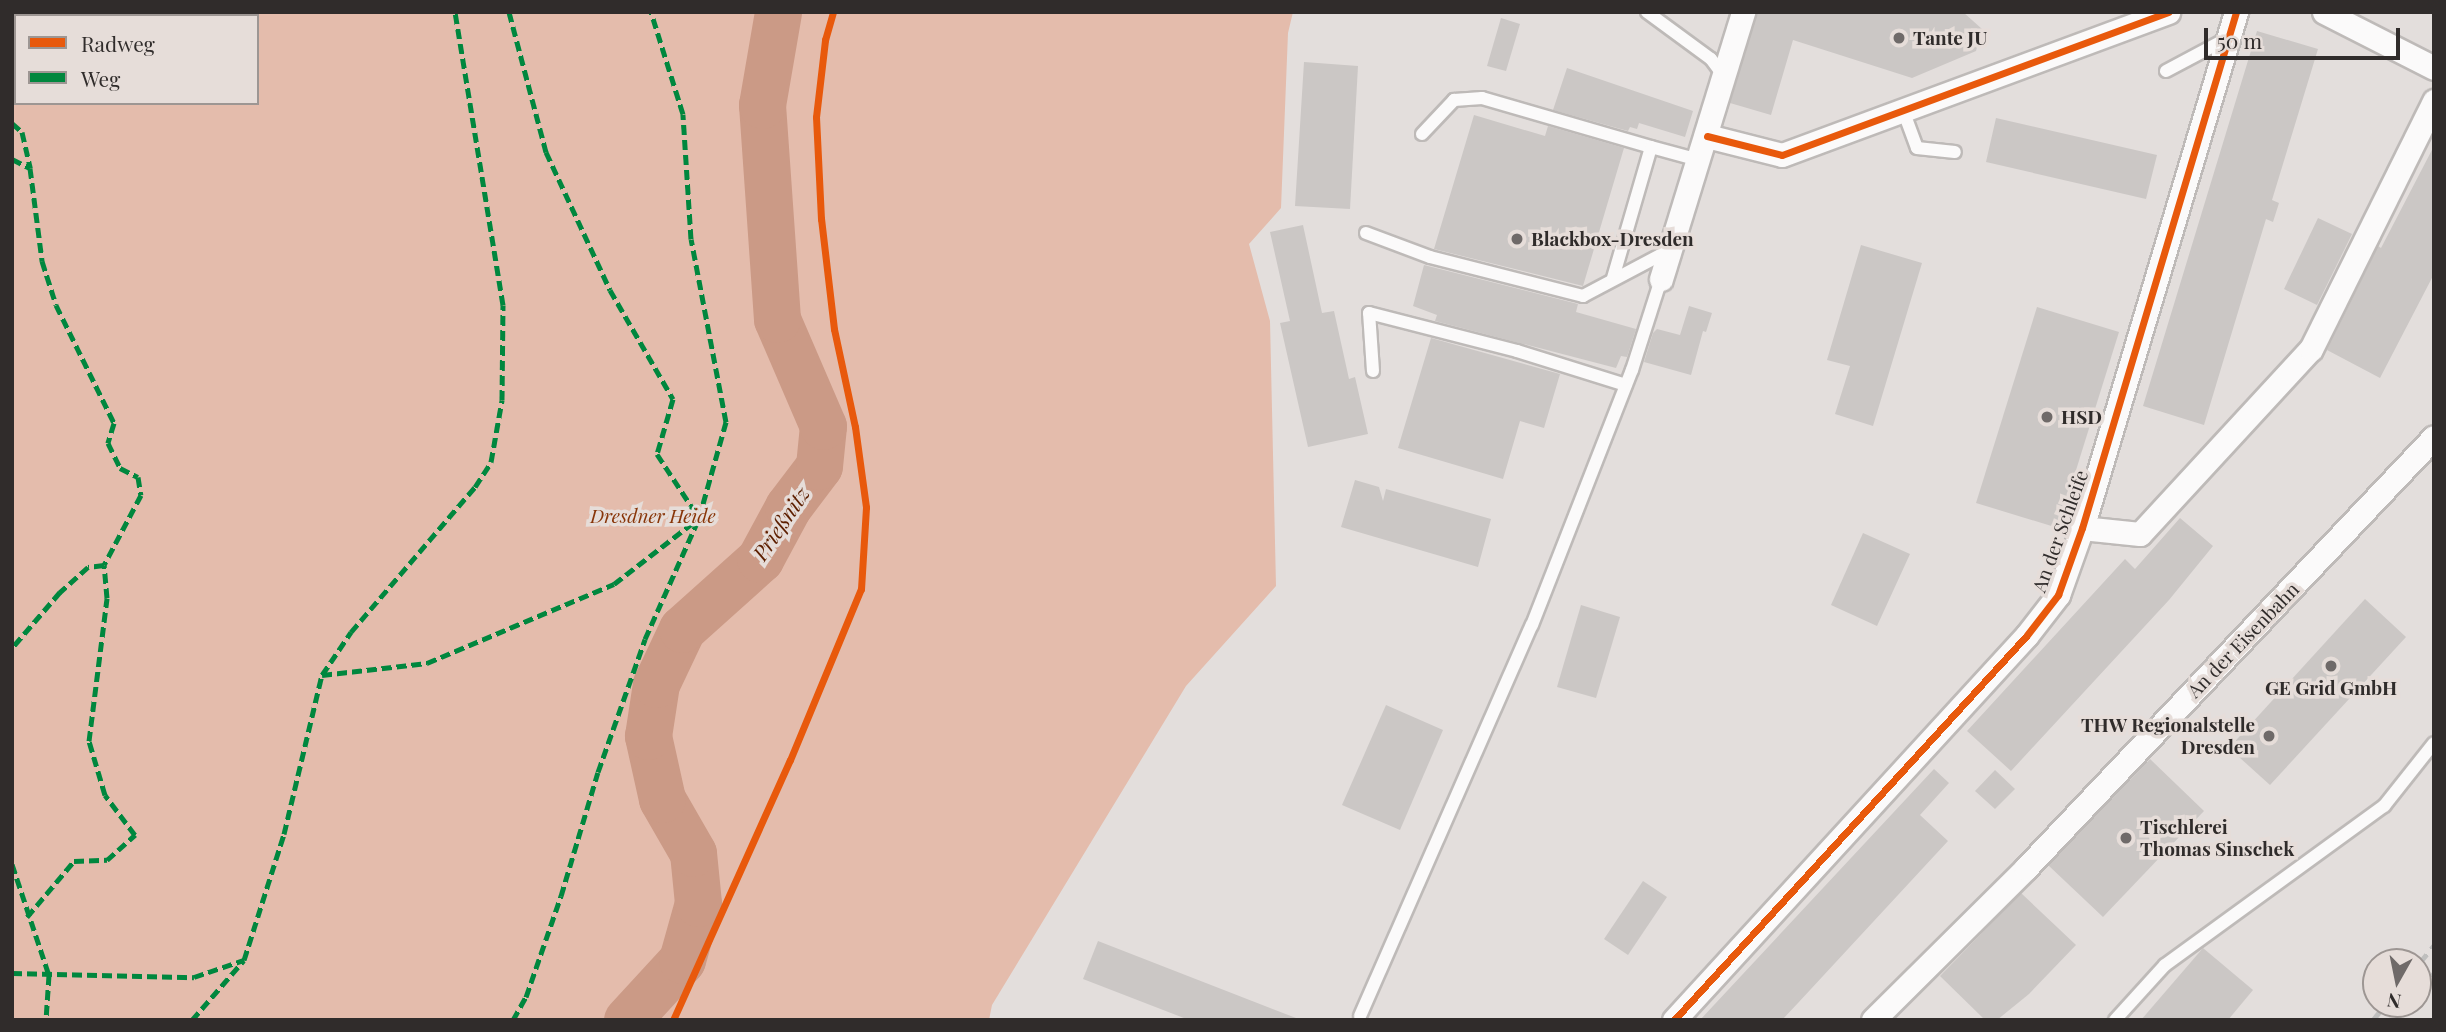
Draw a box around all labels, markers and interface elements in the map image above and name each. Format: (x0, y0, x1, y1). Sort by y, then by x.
legend (14, 14, 259, 105)
scale bar (2208, 14, 2404, 58)
text: 50 m (2217, 26, 2262, 54)
place label: Tante JU (1913, 27, 1987, 49)
text: Radweg (81, 29, 155, 57)
marker: Tante JU (1891, 30, 1907, 46)
text: Weg (81, 64, 120, 92)
place label: Blackbox-Dresden (1531, 228, 1694, 250)
marker: Blackbox-Dresden (1509, 231, 1525, 247)
place label: HSD (2061, 406, 2102, 428)
marker: HSD (2039, 409, 2055, 425)
street label: An der Schleife (2027, 467, 2093, 595)
water label: Prießnitz (746, 482, 814, 564)
park label: Dresdner Heide (590, 505, 716, 527)
street label: An der Eisenbahn (2182, 578, 2304, 702)
marker: GE Grid GmbH (2323, 658, 2339, 674)
place label: GE Grid GmbH (2265, 677, 2397, 699)
place label: THW Regionalstelle Dresden (2081, 714, 2255, 758)
marker: THW Regionalstelle Dresden (2261, 728, 2277, 744)
place label: Tischlerei Thomas Sinschek (2140, 816, 2294, 860)
marker: Tischlerei Thomas Sinschek (2118, 830, 2134, 846)
north arrow (2362, 948, 2432, 1018)
text: N (2385, 988, 2403, 1016)

